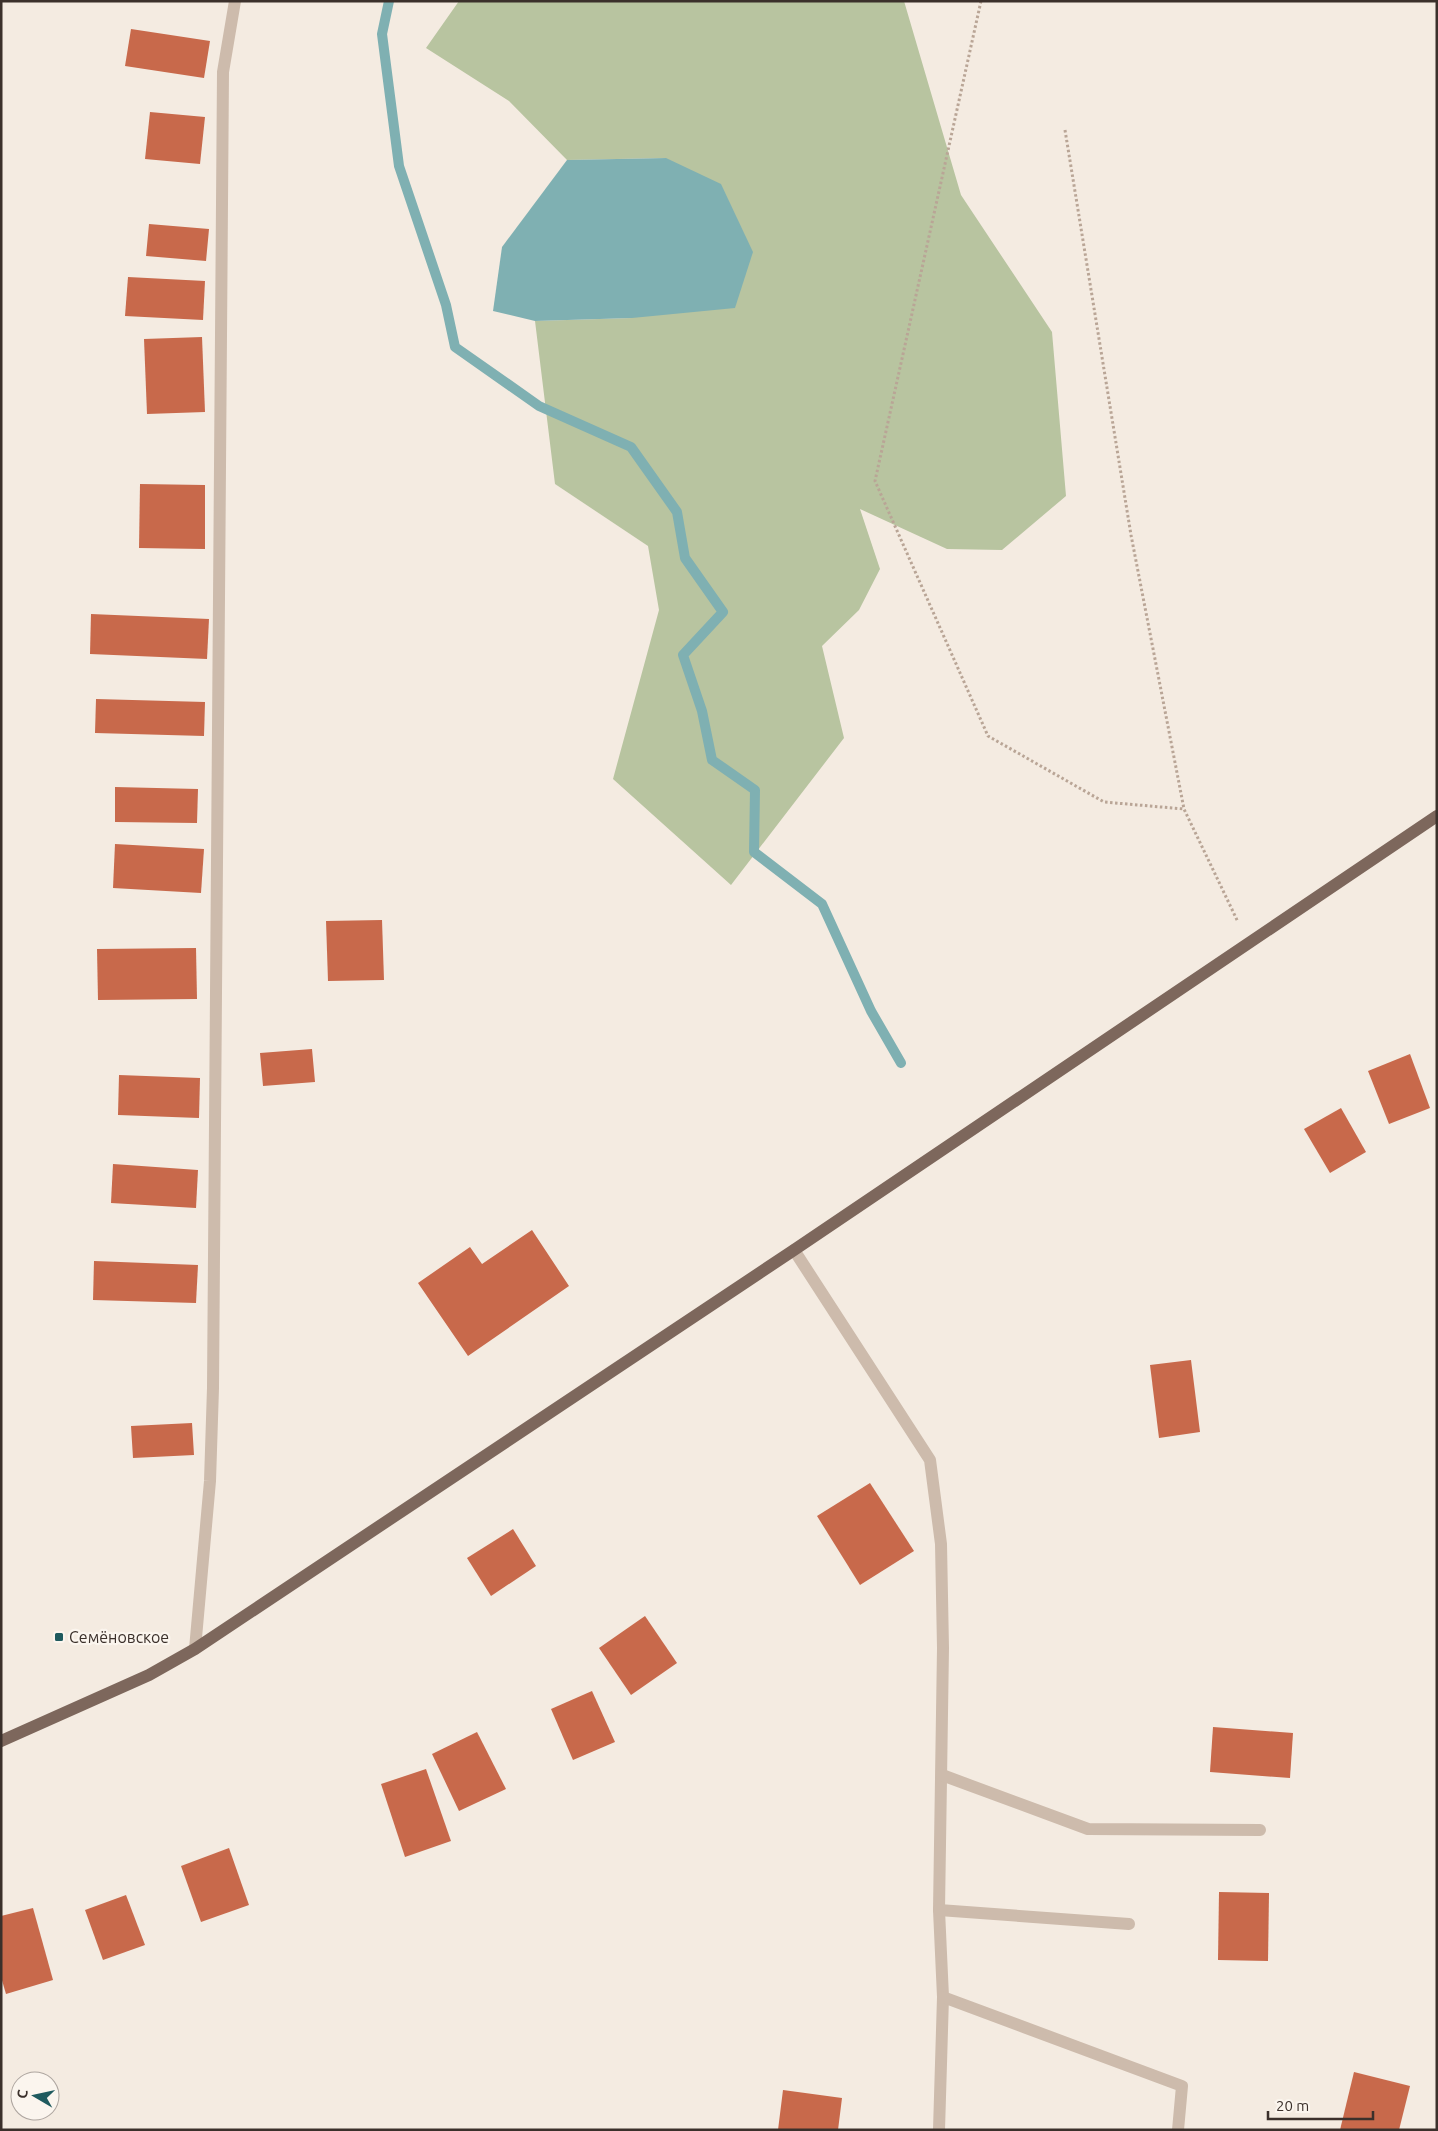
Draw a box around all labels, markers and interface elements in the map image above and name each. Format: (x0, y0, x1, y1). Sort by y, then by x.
place label: Семёновское (69, 1628, 169, 1646)
marker: Семёновское (53, 1631, 65, 1643)
north arrow (10, 2071, 60, 2121)
text: С (14, 2088, 31, 2100)
scale bar (1268, 2088, 1373, 2120)
text: 20 m (1276, 2097, 1309, 2114)

